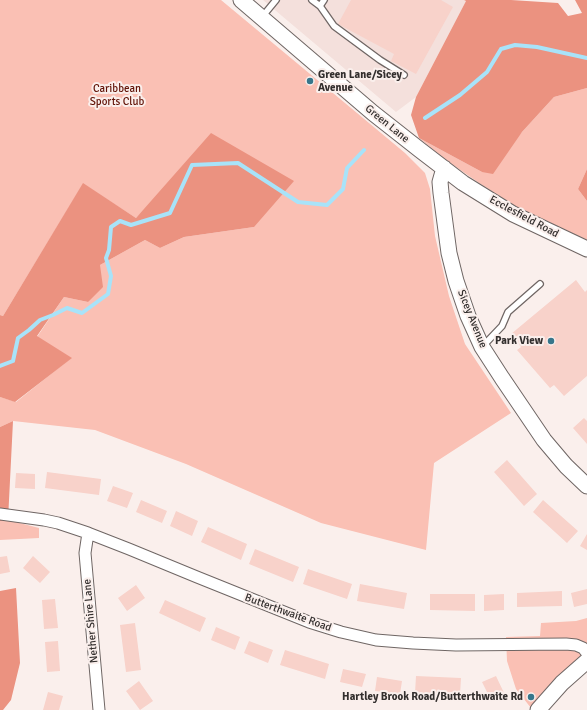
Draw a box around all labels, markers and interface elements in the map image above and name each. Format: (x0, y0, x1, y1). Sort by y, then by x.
place label: Green Lane/Sicey Avenue (318, 68, 402, 94)
marker: Green Lane/Sicey Avenue (305, 76, 315, 86)
park label: Caribbean Sports Club (90, 82, 144, 108)
street label: Green Lane (362, 102, 412, 146)
street label: Ecclesfield Road (487, 193, 561, 241)
street label: Sicey Avenue (454, 288, 490, 350)
place label: Park View (495, 334, 543, 348)
marker: Park View (546, 336, 556, 346)
street label: Nether Shire Lane (81, 578, 101, 664)
street label: Butterthwaite Road (243, 591, 333, 635)
place label: Hartley Brook Road/Butterthwaite Rd (342, 690, 523, 704)
marker: Hartley Brook Road/Butterthwaite Rd (526, 692, 536, 702)

